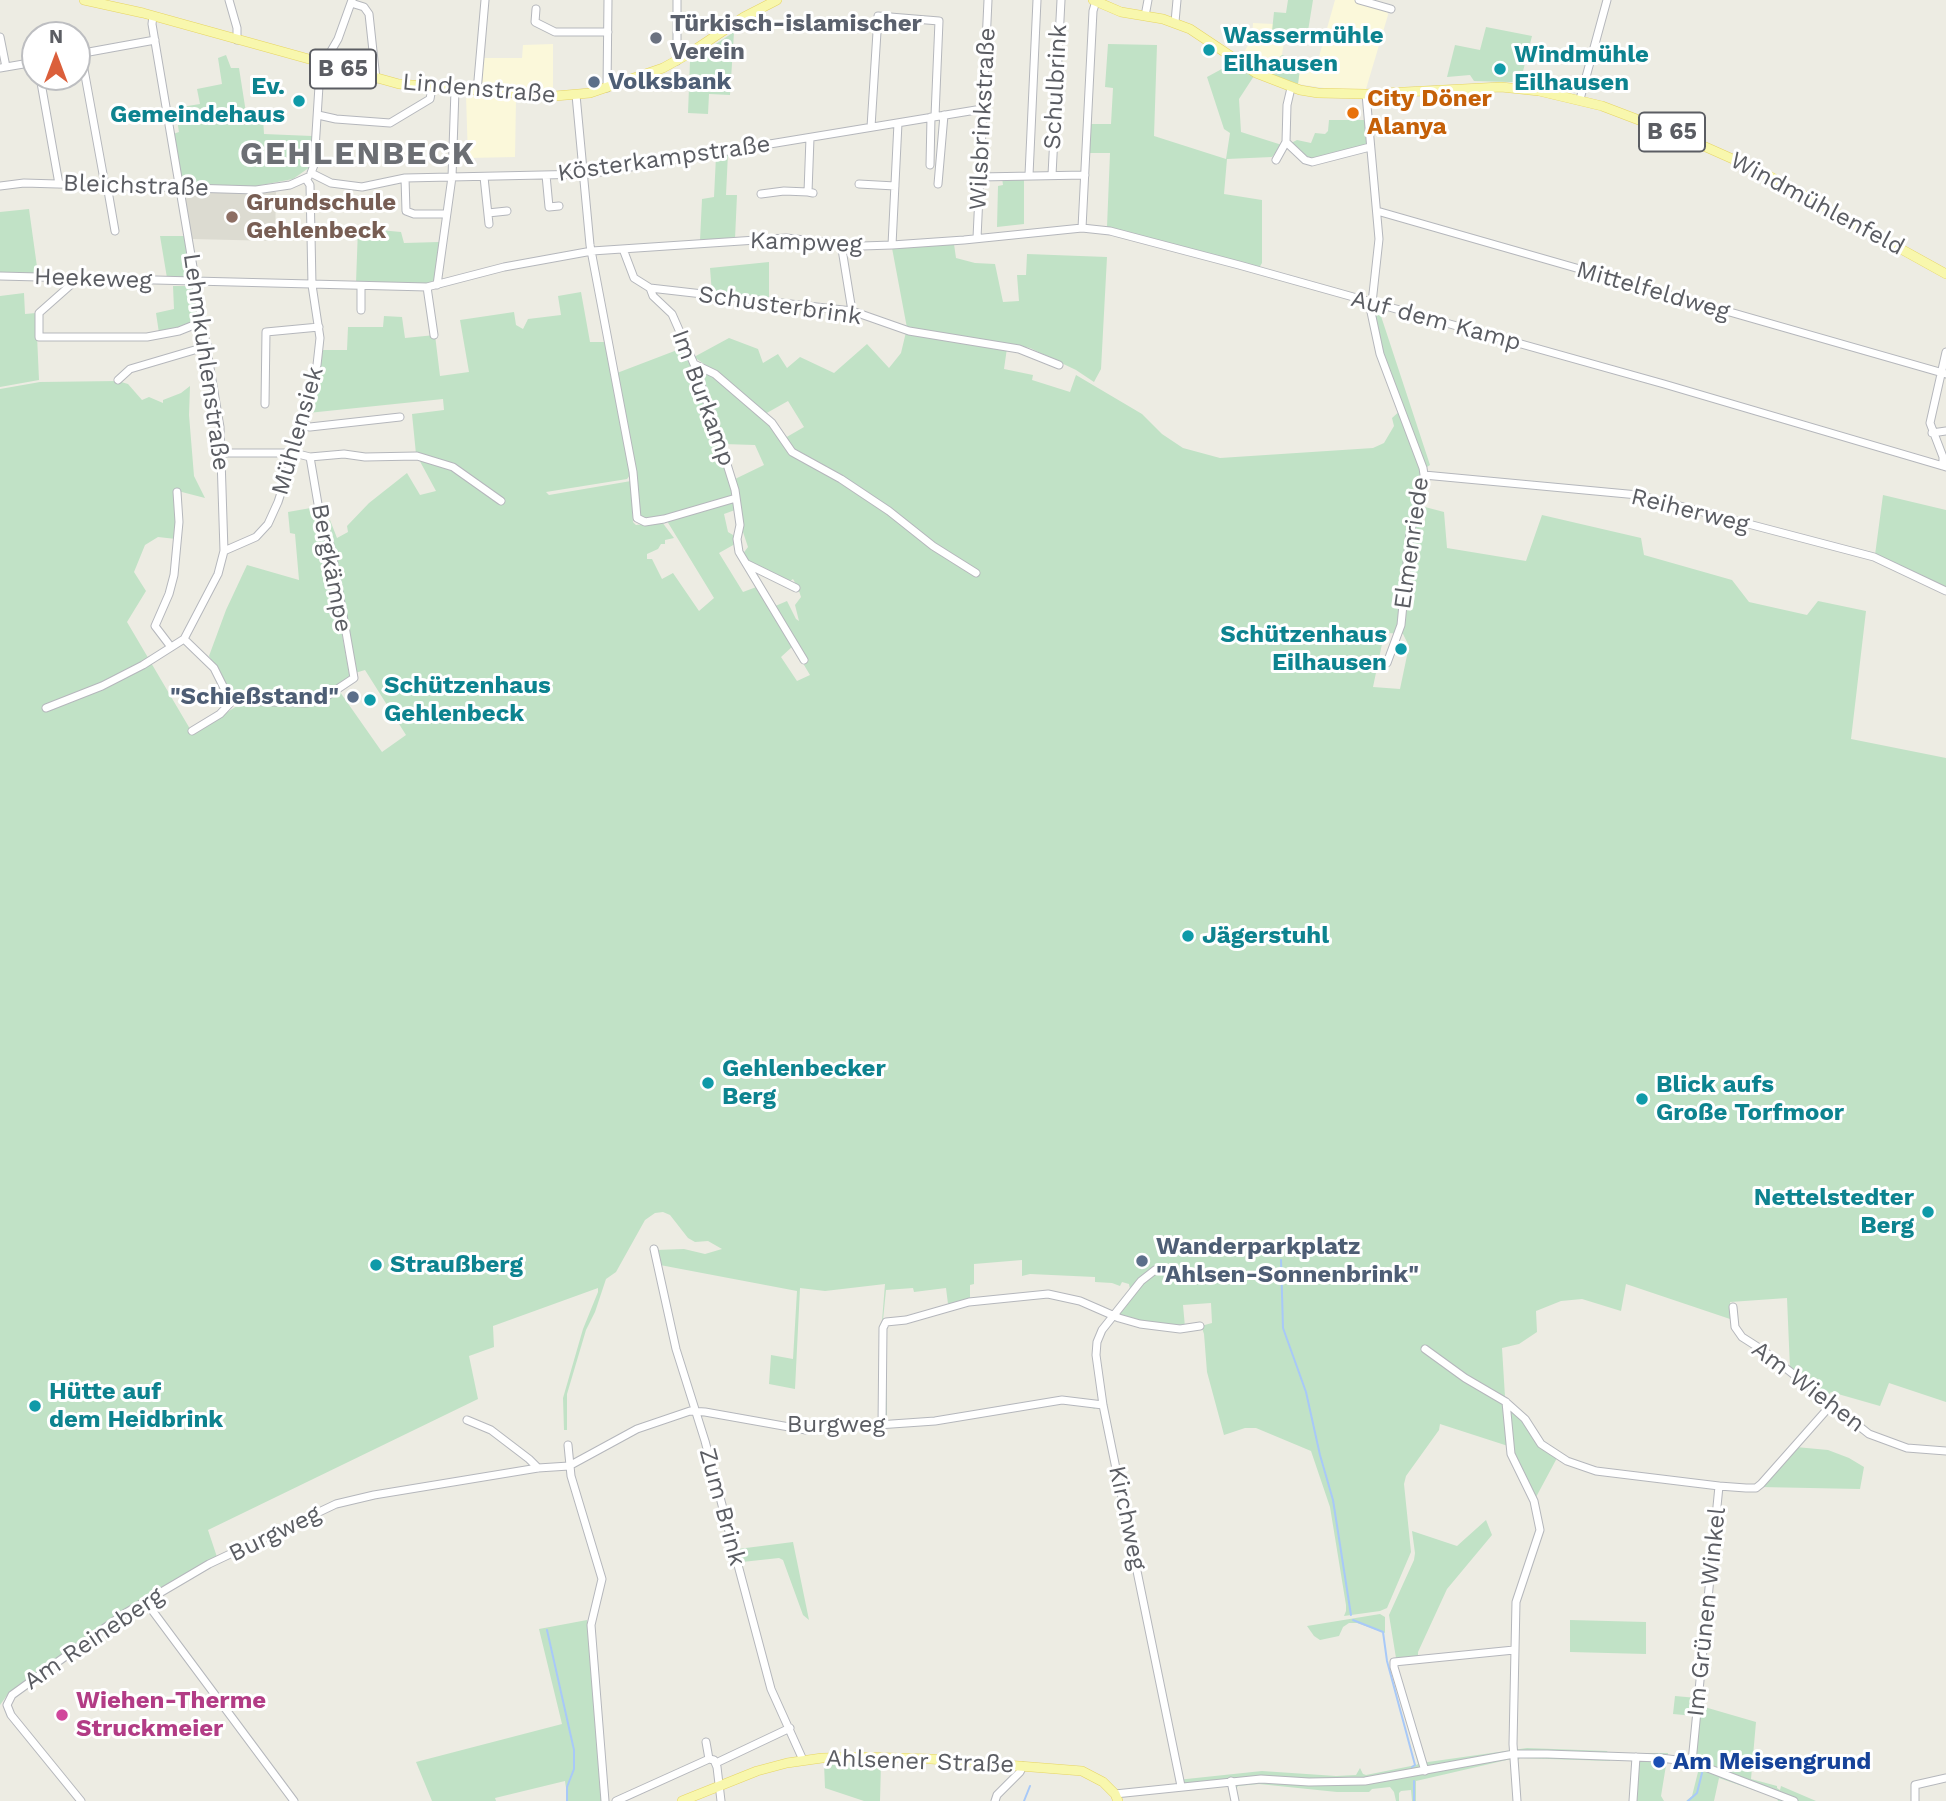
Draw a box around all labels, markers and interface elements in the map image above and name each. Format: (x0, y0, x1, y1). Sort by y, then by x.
place label: Türkisch-islamischer Verein (670, 10, 922, 66)
north arrow (21, 21, 91, 91)
place label: Wassermühle Eilhausen (1223, 22, 1384, 78)
street label: Schulbrink (1038, 24, 1074, 150)
text: N (49, 25, 63, 48)
street label: Wilsbrinkstraße (964, 27, 1002, 211)
marker: Türkisch-islamischer Verein (648, 30, 664, 46)
place label: Windmühle Eilhausen (1514, 41, 1649, 97)
marker: Wassermühle Eilhausen (1201, 42, 1217, 58)
road number: B 65 (310, 50, 376, 88)
marker: Windmühle Eilhausen (1492, 61, 1508, 77)
street label: Lindenstraße (401, 68, 557, 110)
place label: Volksbank (608, 68, 731, 96)
place label: Ev. Gemeindehaus (110, 73, 285, 129)
marker: Volksbank (586, 74, 602, 90)
place label: City Döner Alanya (1367, 85, 1492, 141)
marker: Ev. Gemeindehaus (291, 93, 307, 109)
marker: City Döner Alanya (1345, 105, 1361, 121)
road number: B 65 (1639, 113, 1705, 152)
street label: Kösterkampstraße (556, 130, 772, 188)
district label: GEHLENBECK (241, 136, 475, 174)
street label: Windmühlenfeld (1725, 146, 1909, 262)
street label: Bleichstraße (63, 169, 209, 203)
place label: Grundschule Gehlenbeck (246, 189, 396, 245)
marker: Grundschule Gehlenbeck (224, 209, 240, 225)
street label: Kampweg (749, 227, 863, 259)
street label: Lehmkuhlenstraße (176, 251, 236, 473)
street label: Mittelfeldweg (1573, 255, 1733, 327)
street label: Heekeweg (33, 263, 153, 295)
street label: Schusterbrink (697, 280, 863, 332)
street label: Auf dem Kamp (1348, 284, 1524, 358)
street label: Im Burkamp (665, 326, 741, 470)
street label: Mühlensiek (266, 363, 330, 499)
street label: Elmenriede (1388, 475, 1436, 611)
street label: Reiherweg (1628, 482, 1752, 540)
street label: Bergkämpe (304, 501, 358, 635)
place label: Schützenhaus Eilhausen (1220, 621, 1387, 677)
marker: Schützenhaus Eilhausen (1393, 641, 1409, 657)
place label: Schützenhaus Gehlenbeck (384, 672, 551, 728)
place label: "Schießstand" (170, 683, 339, 711)
marker: "Schießstand" (345, 689, 361, 705)
marker: Schützenhaus Gehlenbeck (362, 692, 378, 708)
place label: Jägerstuhl (1202, 922, 1329, 950)
marker: Jägerstuhl (1180, 928, 1196, 944)
place label: Gehlenbecker Berg (722, 1055, 886, 1111)
place label: Blick aufs Große Torfmoor (1656, 1071, 1844, 1127)
marker: Gehlenbecker Berg (700, 1075, 716, 1091)
marker: Blick aufs Große Torfmoor (1634, 1091, 1650, 1107)
place label: Nettelstedter Berg (1754, 1184, 1914, 1240)
marker: Nettelstedter Berg (1920, 1204, 1936, 1220)
place label: Wanderparkplatz "Ahlsen-Sonnenbrink" (1156, 1233, 1419, 1289)
place label: Straußberg (390, 1251, 523, 1279)
marker: Wanderparkplatz "Ahlsen-Sonnenbrink" (1134, 1253, 1150, 1269)
marker: Straußberg (368, 1257, 384, 1273)
street label: Am Wiehen (1746, 1335, 1870, 1439)
place label: Hütte auf dem Heidbrink (49, 1378, 223, 1434)
marker: Hütte auf dem Heidbrink (27, 1398, 43, 1414)
street label: Burgweg (787, 1411, 885, 1439)
street label: Zum Brink (692, 1445, 752, 1569)
street label: Kirchweg (1102, 1463, 1152, 1573)
street label: Burgweg (224, 1499, 326, 1569)
street label: Im Grünen Winkel (1682, 1506, 1732, 1718)
street label: Am Reineberg (19, 1582, 169, 1696)
place label: Wiehen-Therme Struckmeier (76, 1687, 266, 1743)
marker: Wiehen-Therme Struckmeier (54, 1707, 70, 1723)
street label: Ahlsener Straße (825, 1744, 1015, 1780)
place label: Am Meisengrund (1673, 1748, 1871, 1776)
marker: Am Meisengrund (1651, 1754, 1667, 1770)

